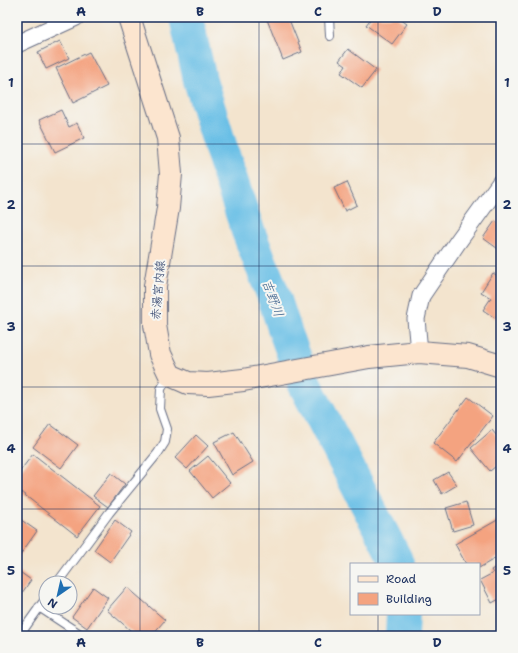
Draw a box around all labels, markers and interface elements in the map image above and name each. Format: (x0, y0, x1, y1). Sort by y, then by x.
text: A (76, 3, 86, 20)
text: B (196, 3, 204, 20)
text: C (314, 3, 322, 20)
text: D (432, 3, 442, 20)
text: 1 (8, 74, 14, 91)
text: 1 (504, 74, 510, 91)
text: 2 (6, 196, 16, 213)
text: 2 (502, 196, 512, 213)
street label: 赤湯宮内線 (147, 259, 169, 321)
water label: 吉野川 (258, 277, 288, 319)
text: 3 (6, 318, 16, 335)
text: 3 (502, 318, 512, 335)
text: 4 (6, 440, 16, 457)
text: 4 (502, 440, 512, 457)
text: 5 (7, 562, 15, 579)
text: 5 (503, 562, 511, 579)
legend (350, 563, 480, 615)
text: Road (386, 571, 417, 587)
north arrow (38, 575, 78, 615)
text: Building (386, 591, 432, 607)
text: N (45, 594, 60, 612)
text: A (76, 634, 86, 651)
text: B (196, 634, 204, 651)
text: C (314, 634, 322, 651)
text: D (432, 634, 442, 651)

